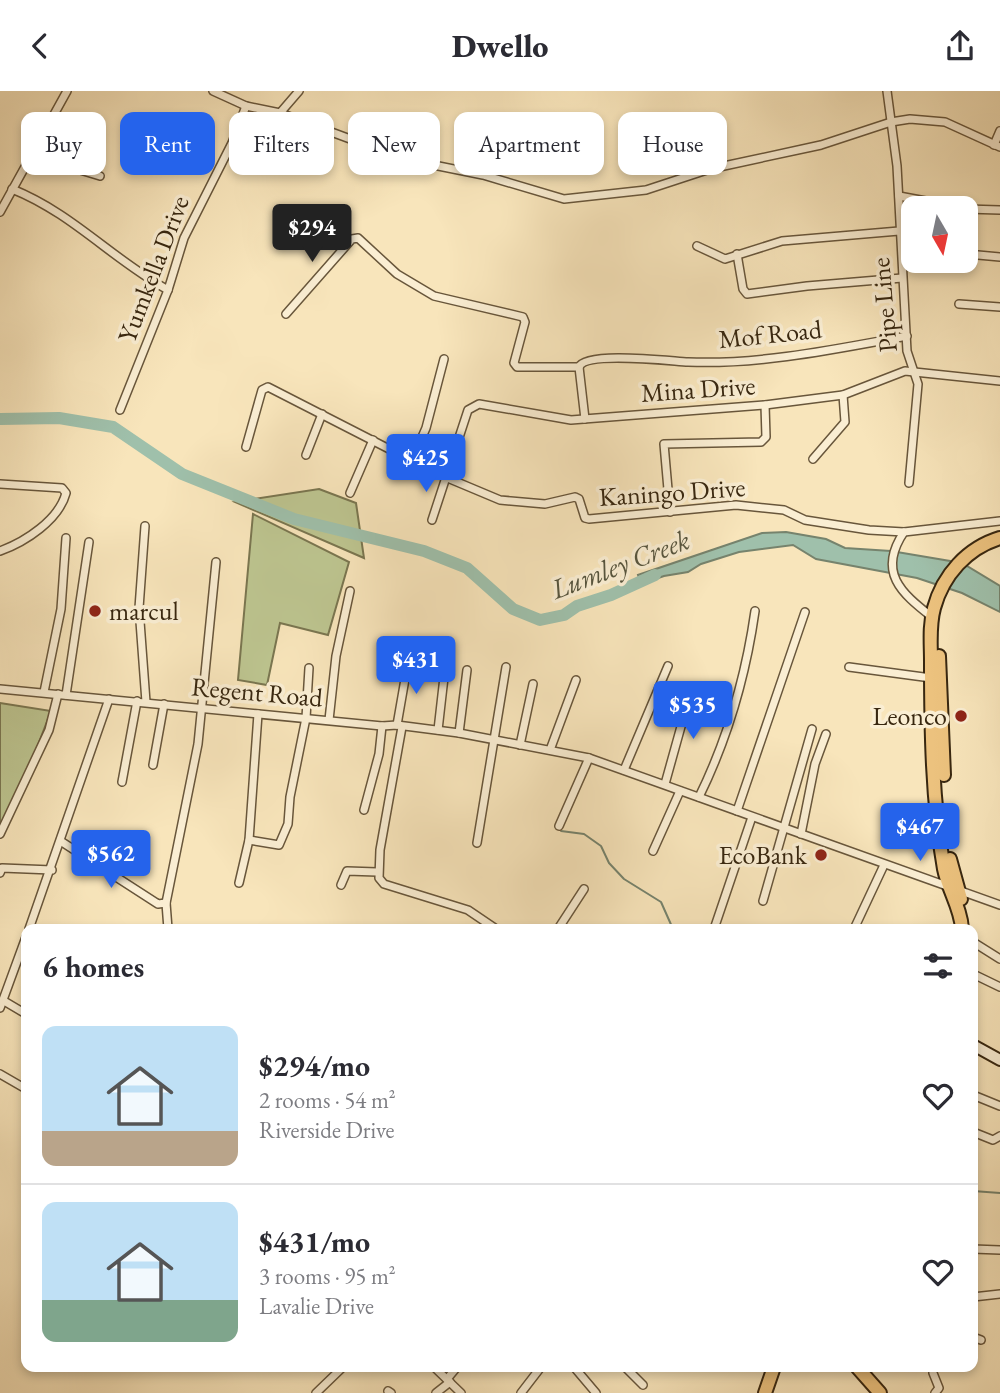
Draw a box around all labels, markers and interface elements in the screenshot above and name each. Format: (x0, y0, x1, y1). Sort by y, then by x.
text: Dwello (452, 25, 548, 67)
icon: back (21, 27, 59, 65)
icon: share (941, 27, 979, 65)
chip: Buy (21, 112, 106, 175)
chip: Rent (120, 112, 215, 175)
chip: Filters (229, 112, 334, 175)
chip: New (348, 112, 440, 175)
chip: Apartment (454, 112, 604, 175)
chip: House (618, 112, 727, 175)
street label: Yumkella Drive (109, 191, 197, 347)
north arrow (901, 196, 978, 273)
map controls (901, 196, 978, 273)
pin: $294 (271, 205, 353, 264)
text: $294 (288, 212, 336, 242)
street label: Pipe Line (863, 256, 905, 354)
street label: Mof Road (717, 312, 824, 356)
street label: Mina Drive (640, 368, 756, 410)
pin: $425 (385, 435, 467, 494)
text: $425 (402, 442, 450, 472)
street label: Kaningo Drive (598, 470, 746, 514)
water label: Lumley Creek (545, 521, 695, 607)
place label: marcul (109, 594, 179, 628)
marker: marcul (87, 603, 103, 619)
pin: $431 (375, 637, 457, 696)
text: $431 (392, 644, 440, 674)
street label: Regent Road (190, 669, 325, 715)
pin: $535 (652, 681, 734, 741)
text: $535 (669, 689, 717, 719)
place label: Leonco (872, 699, 947, 733)
marker: Leonco (953, 708, 969, 724)
pin: $467 (879, 803, 961, 863)
text: $467 (896, 811, 944, 841)
pin: $562 (70, 831, 152, 890)
text: $562 (87, 838, 135, 868)
place label: EcoBank (718, 838, 808, 872)
marker: EcoBank (813, 847, 829, 863)
text: 6 homes (42, 947, 144, 986)
icon: filters (919, 947, 957, 985)
text: $294/mo (259, 1046, 370, 1085)
icon: home (98, 1054, 182, 1138)
icon: heart (919, 1077, 957, 1115)
text: 2 rooms · 54 m² (259, 1085, 396, 1115)
text: Riverside Drive (259, 1115, 395, 1145)
text: $431/mo (259, 1222, 370, 1261)
icon: home (98, 1230, 182, 1314)
icon: heart (919, 1253, 957, 1291)
text: 3 rooms · 95 m² (259, 1261, 396, 1291)
text: Lavalie Drive (259, 1291, 374, 1321)

